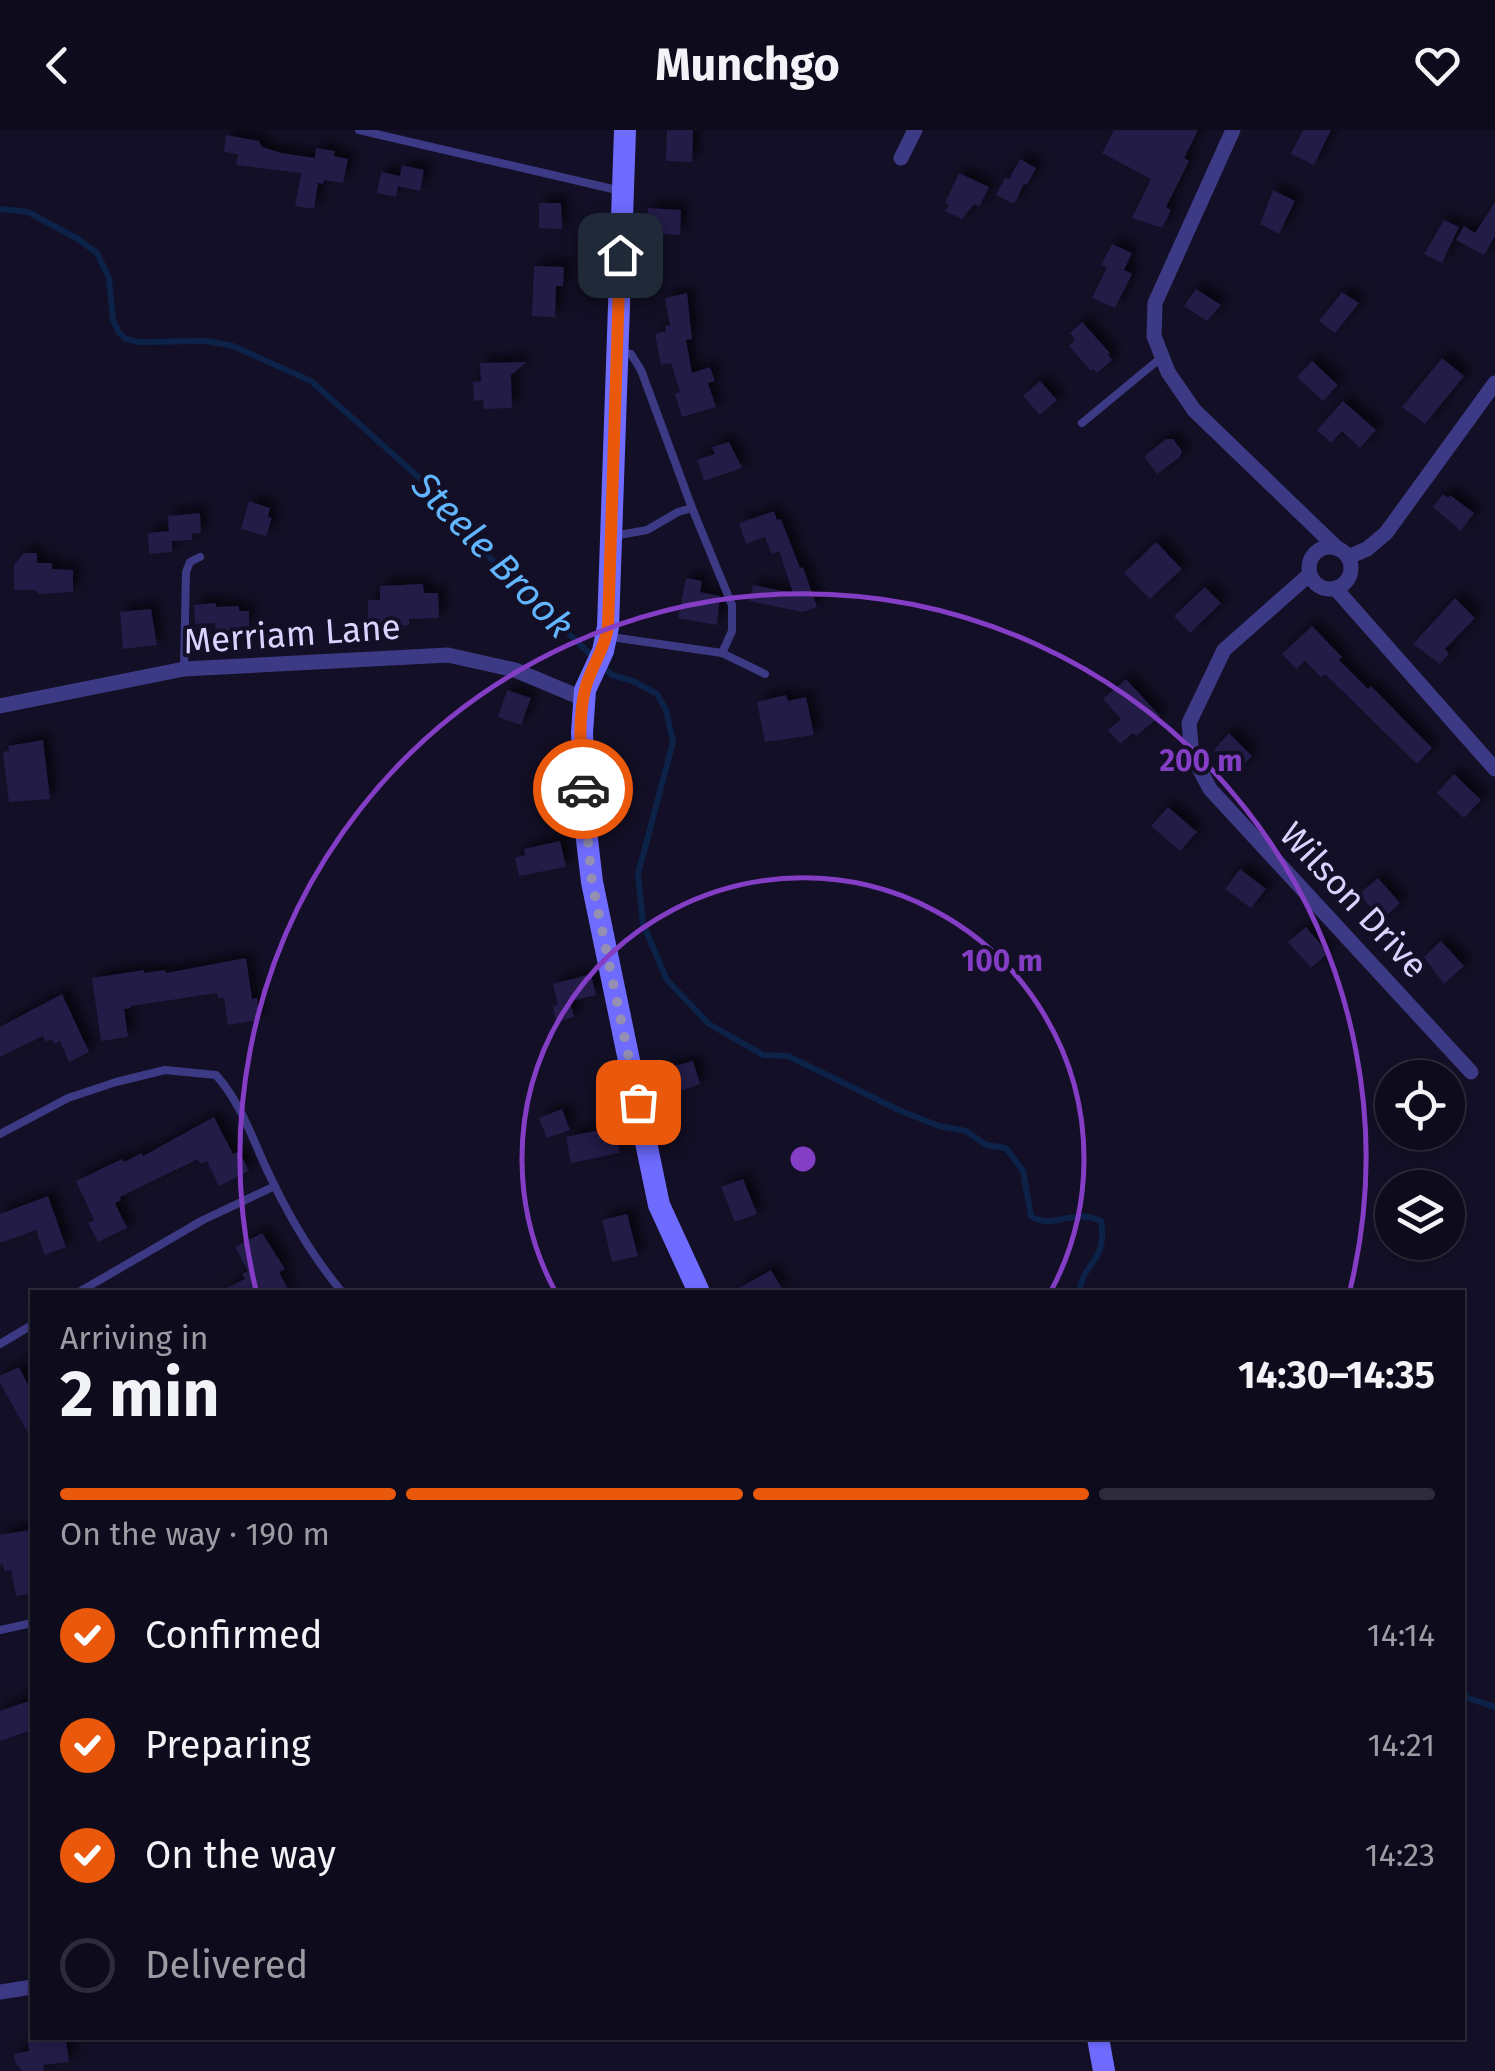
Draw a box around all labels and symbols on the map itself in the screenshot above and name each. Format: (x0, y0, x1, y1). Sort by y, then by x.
pin (578, 213, 663, 298)
water label: Steele Brook (402, 462, 584, 648)
street label: Merriam Lane (182, 605, 402, 663)
courier (533, 739, 633, 839)
text: 200 m (1159, 743, 1243, 779)
street label: Wilson Drive (1271, 813, 1437, 987)
text: 100 m (961, 943, 1043, 979)
pin (596, 1060, 681, 1145)
centre of rings (785, 1141, 821, 1177)

